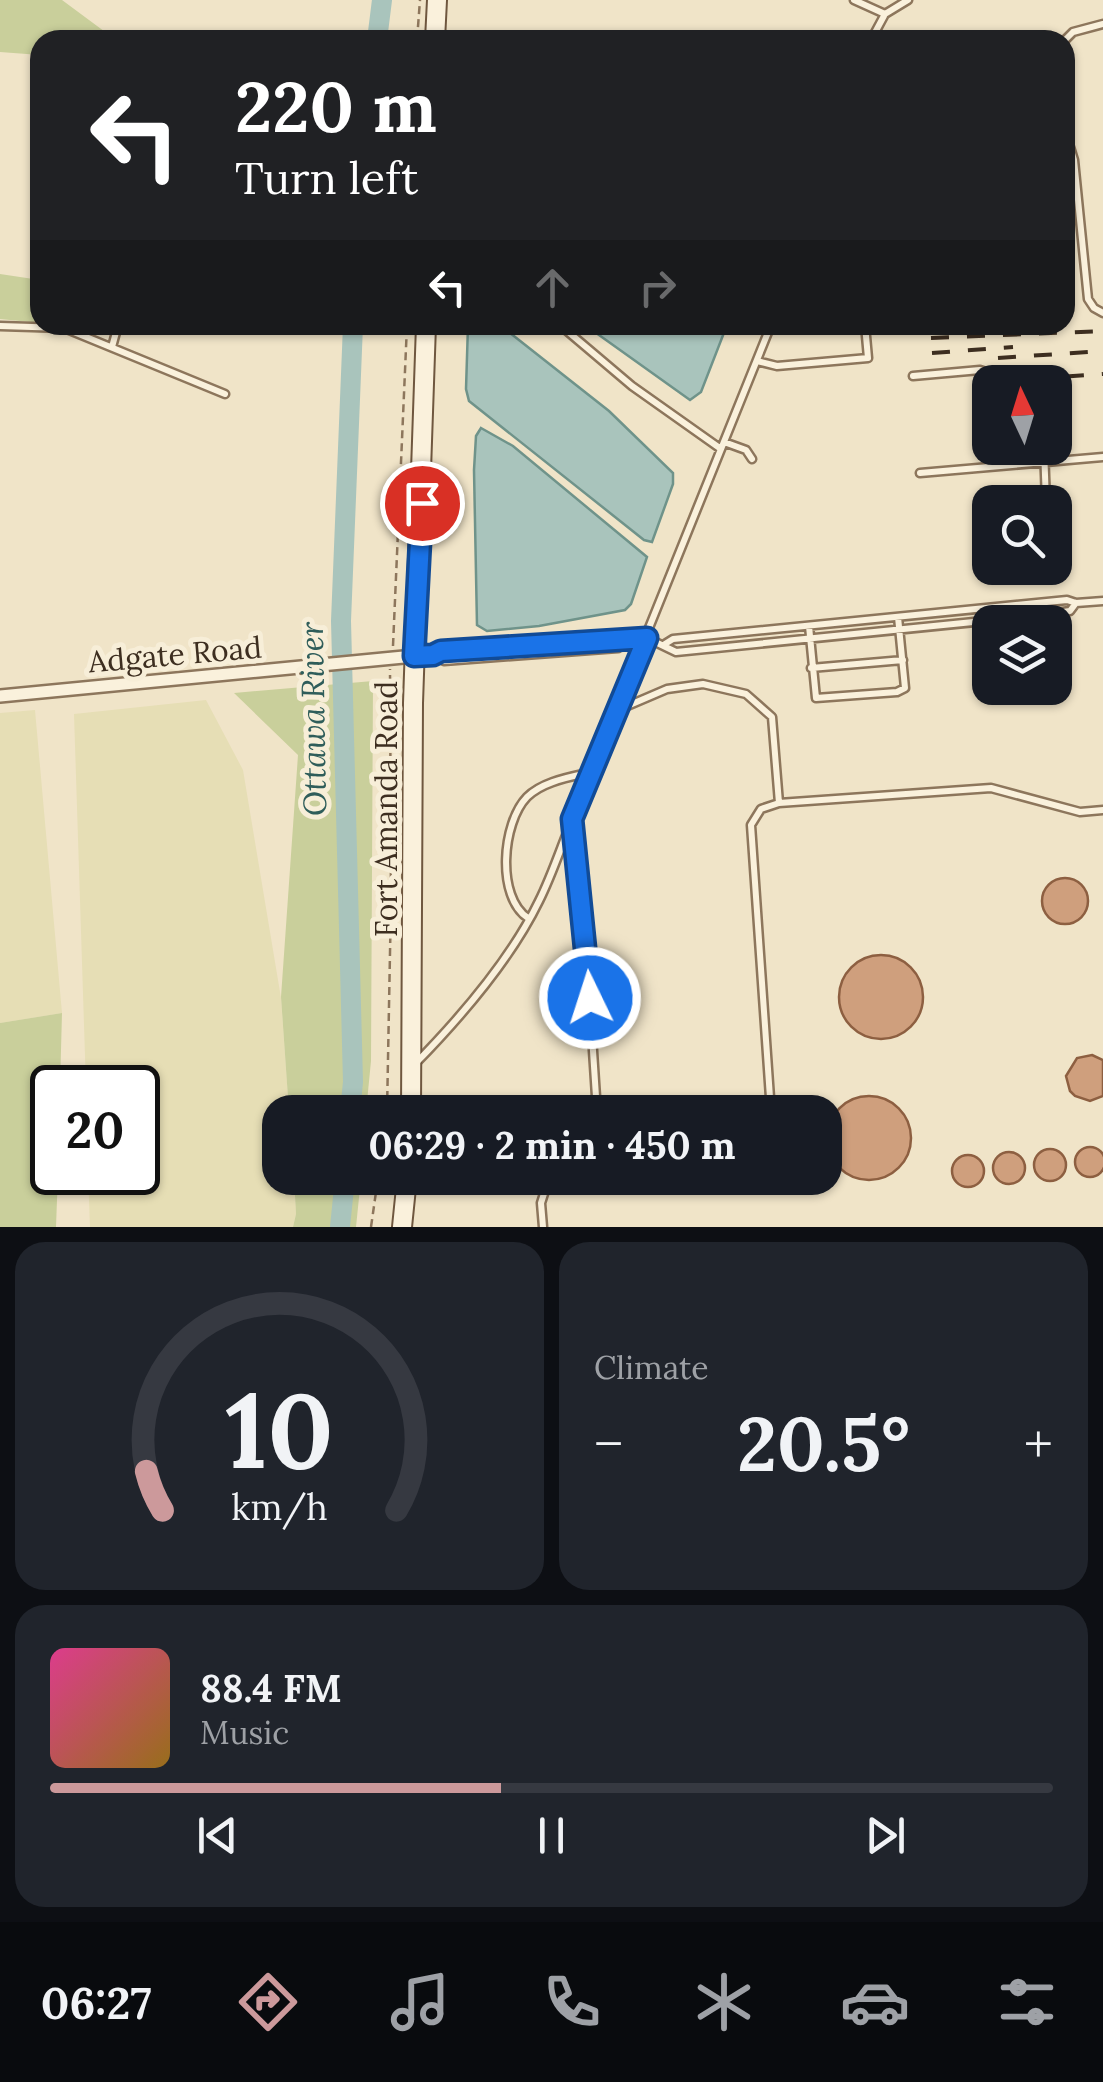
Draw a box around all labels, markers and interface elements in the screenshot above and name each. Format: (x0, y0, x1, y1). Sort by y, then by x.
text: 220 m (235, 62, 437, 151)
icon: left (70, 70, 200, 200)
text: Turn left (235, 149, 418, 206)
icon: left (420, 260, 475, 315)
icon: ahead (525, 260, 580, 315)
icon: right (630, 260, 685, 315)
north arrow (972, 365, 1072, 465)
map controls (972, 365, 1072, 705)
pin (380, 461, 465, 546)
icon: arrive (395, 476, 450, 531)
button: search (972, 485, 1072, 585)
button: layers (972, 605, 1072, 705)
water label: Ottawa River (291, 621, 335, 817)
street label: Adgate Road (86, 627, 263, 682)
street label: Fort Amanda Road (367, 681, 405, 937)
position arrow (538, 946, 642, 1050)
speed limit sign: 20 (30, 1065, 160, 1195)
text: 06:29 · 2 min · 450 m (368, 1121, 736, 1169)
text: Climate (594, 1347, 709, 1388)
text: 10 (225, 1363, 334, 1496)
text: 20.5° (737, 1396, 910, 1492)
text: − (594, 1409, 623, 1479)
text: + (1024, 1409, 1053, 1479)
text: km/h (231, 1484, 328, 1530)
text: 88.4 FM (200, 1664, 342, 1712)
text: Music (200, 1712, 289, 1753)
icon: previous (190, 1808, 245, 1863)
icon: pause (524, 1808, 579, 1863)
icon: next (858, 1808, 913, 1863)
icon: directions (233, 1967, 303, 2037)
icon: music (385, 1967, 455, 2037)
icon: phone (537, 1967, 607, 2037)
icon: climate (689, 1967, 759, 2037)
icon: car (840, 1967, 910, 2037)
icon: filters (992, 1967, 1062, 2037)
text: 06:27 (41, 1974, 152, 2031)

